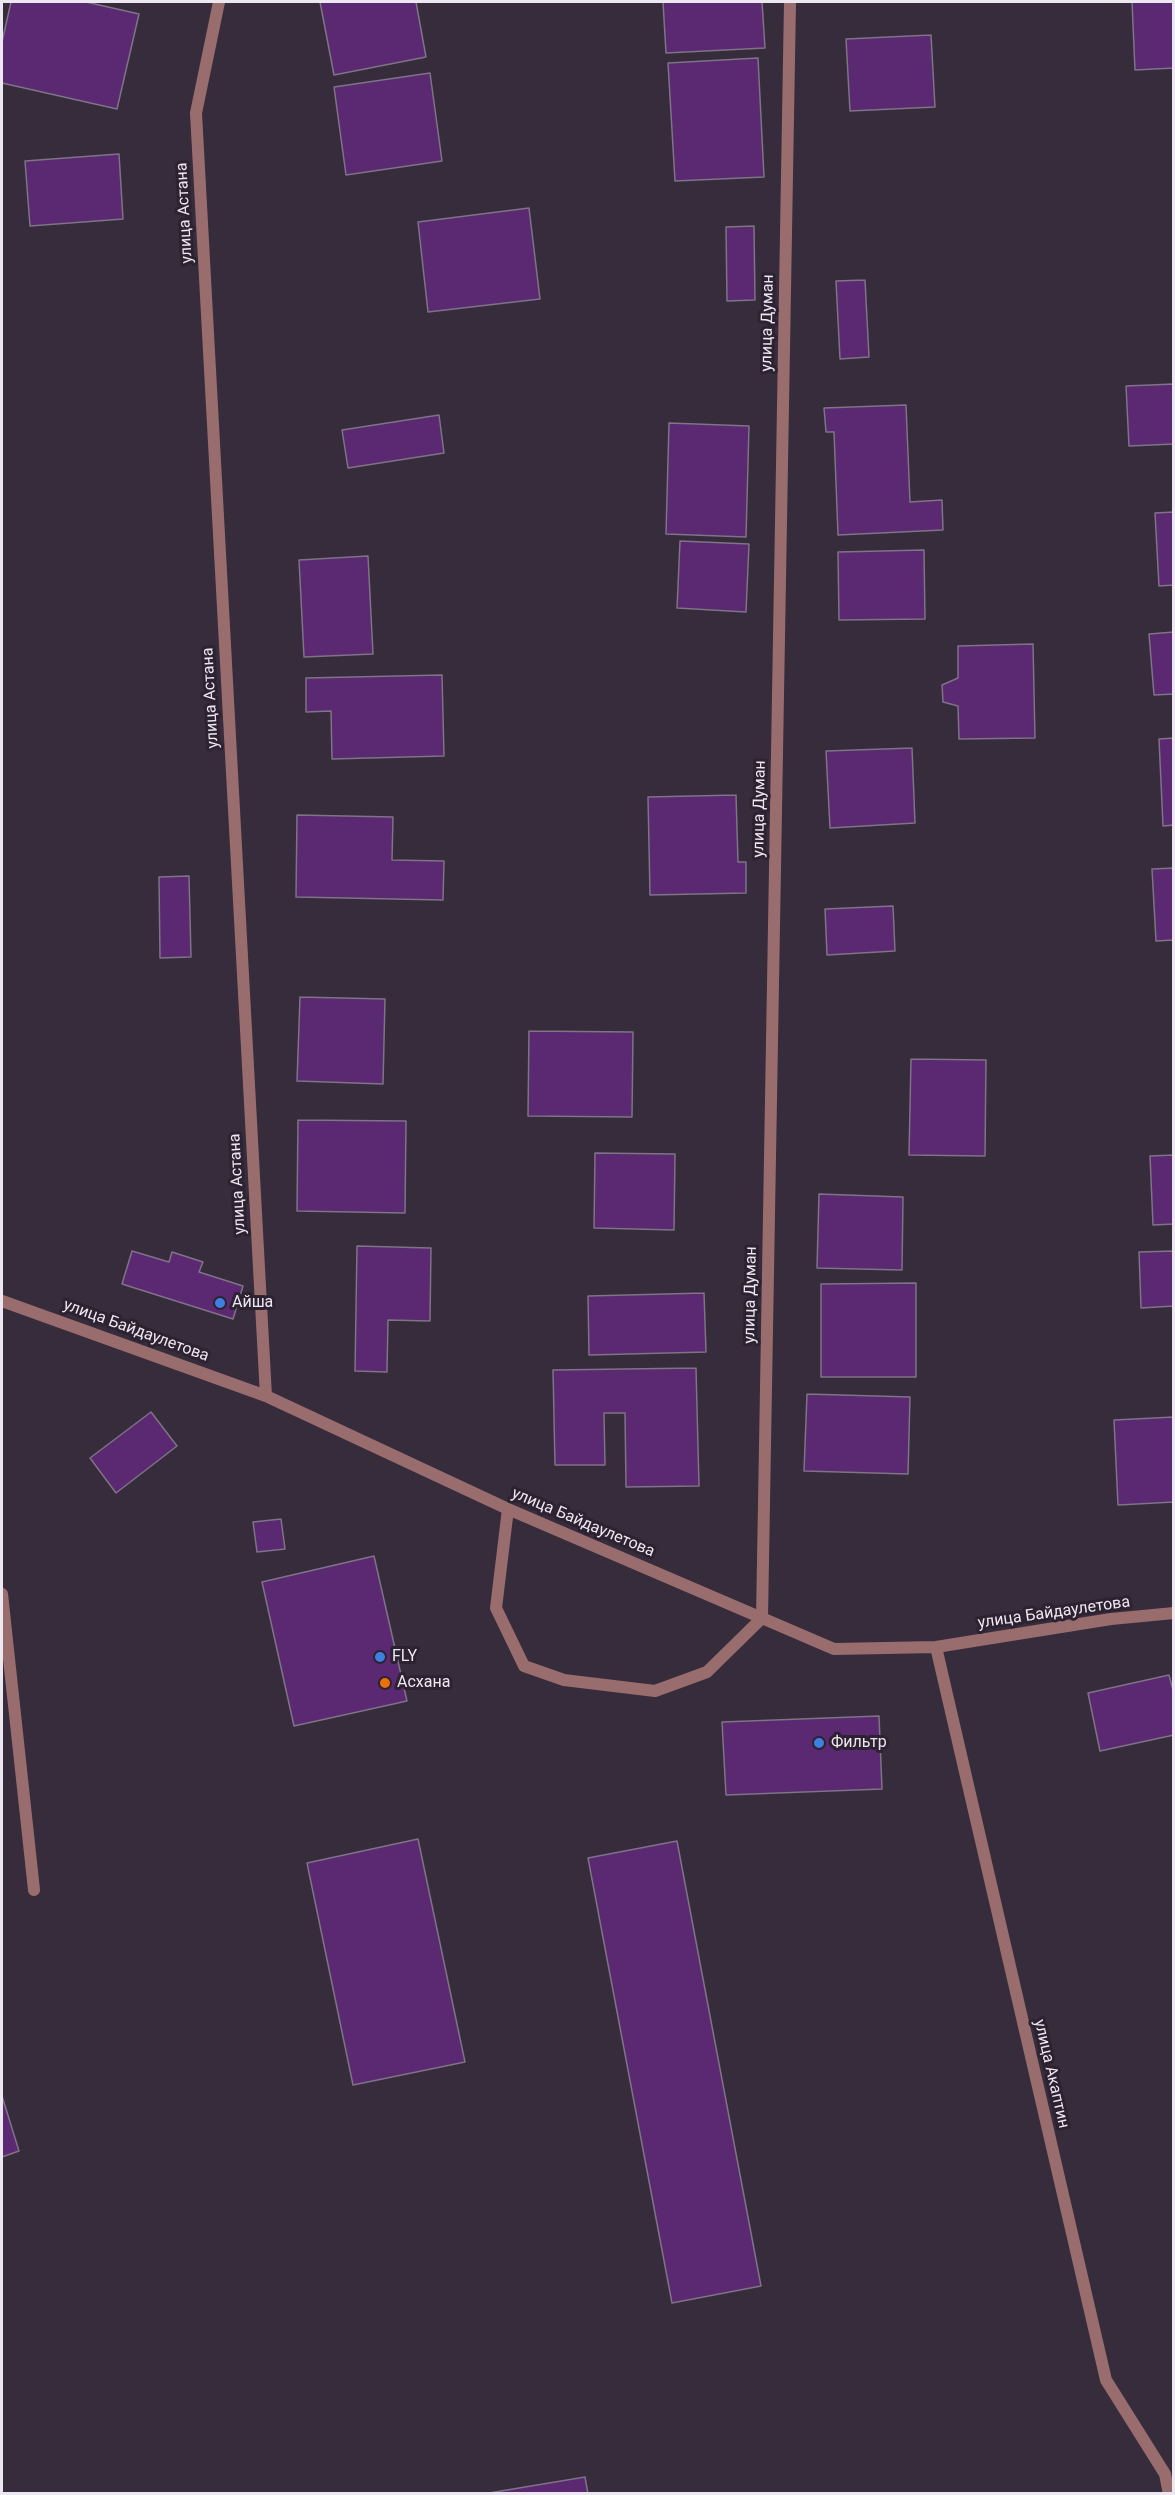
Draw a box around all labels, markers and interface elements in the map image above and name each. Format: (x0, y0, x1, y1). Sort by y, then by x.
street label: улица Астана (173, 162, 197, 264)
street label: улица Думан (758, 274, 778, 372)
street label: улица Астана (199, 647, 223, 749)
street label: улица Думан (750, 760, 770, 858)
street label: улица Астана (226, 1133, 250, 1235)
street label: улица Думан (741, 1246, 761, 1344)
place label: Айша (232, 1293, 273, 1313)
street label: улица Байдаулетова (61, 1296, 211, 1366)
marker: Айша (213, 1296, 227, 1310)
street label: улица Байдаулетова (509, 1484, 657, 1562)
street label: улица Байдаулетова (977, 1593, 1131, 1633)
place label: FLY (392, 1647, 417, 1667)
marker: FLY (373, 1650, 387, 1664)
place label: Асхана (397, 1673, 450, 1693)
marker: Асхана (378, 1676, 392, 1690)
place label: Фильтр (831, 1733, 887, 1753)
marker: Фильтр (812, 1736, 826, 1750)
street label: улица Акаптин (1029, 2018, 1073, 2130)

